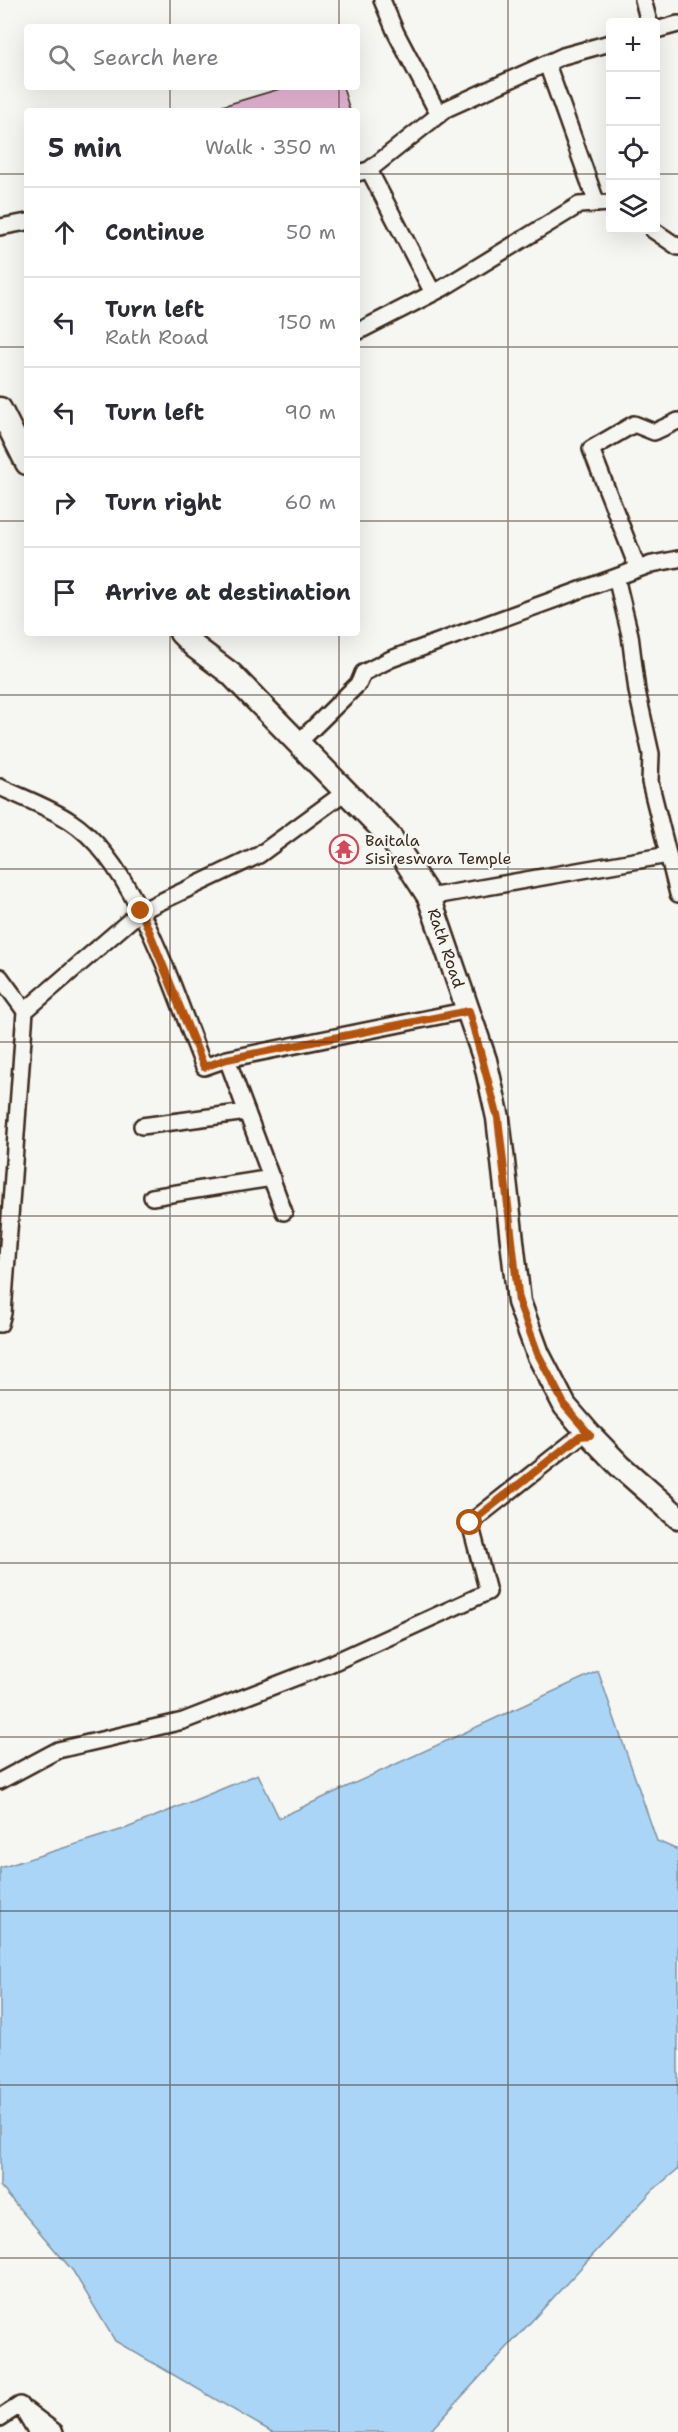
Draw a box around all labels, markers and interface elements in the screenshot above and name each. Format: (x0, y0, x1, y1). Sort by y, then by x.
map controls (606, 18, 660, 234)
button: + (606, 18, 660, 72)
search box (24, 24, 360, 90)
icon: search (45, 41, 78, 74)
text: Search here (93, 43, 219, 72)
button: − (606, 72, 660, 126)
button: locate (606, 126, 660, 180)
text: 5 min (48, 130, 122, 165)
text: Walk · 350 m (205, 134, 336, 160)
button: layers (606, 180, 660, 234)
icon: ahead (48, 216, 81, 249)
text: Continue (105, 218, 205, 247)
text: 50 m (286, 219, 336, 245)
text: Turn left (105, 295, 204, 324)
icon: left (48, 306, 81, 339)
text: 150 m (278, 309, 336, 335)
text: Rath Road (105, 324, 209, 350)
icon: left (48, 396, 81, 429)
text: Turn left (105, 398, 204, 427)
text: 90 m (284, 399, 336, 425)
icon: right (48, 486, 81, 519)
text: Turn right (105, 488, 222, 517)
text: 60 m (284, 489, 336, 515)
icon: arrive (48, 576, 81, 609)
text: Arrive at destination (105, 578, 351, 607)
place label: Baitala Sisireswara Temple (365, 830, 512, 869)
temple icon: Baitala Sisireswara Temple (328, 833, 360, 865)
route end (127, 897, 153, 923)
street label: Rath Road (423, 906, 469, 991)
route start (456, 1509, 482, 1535)

